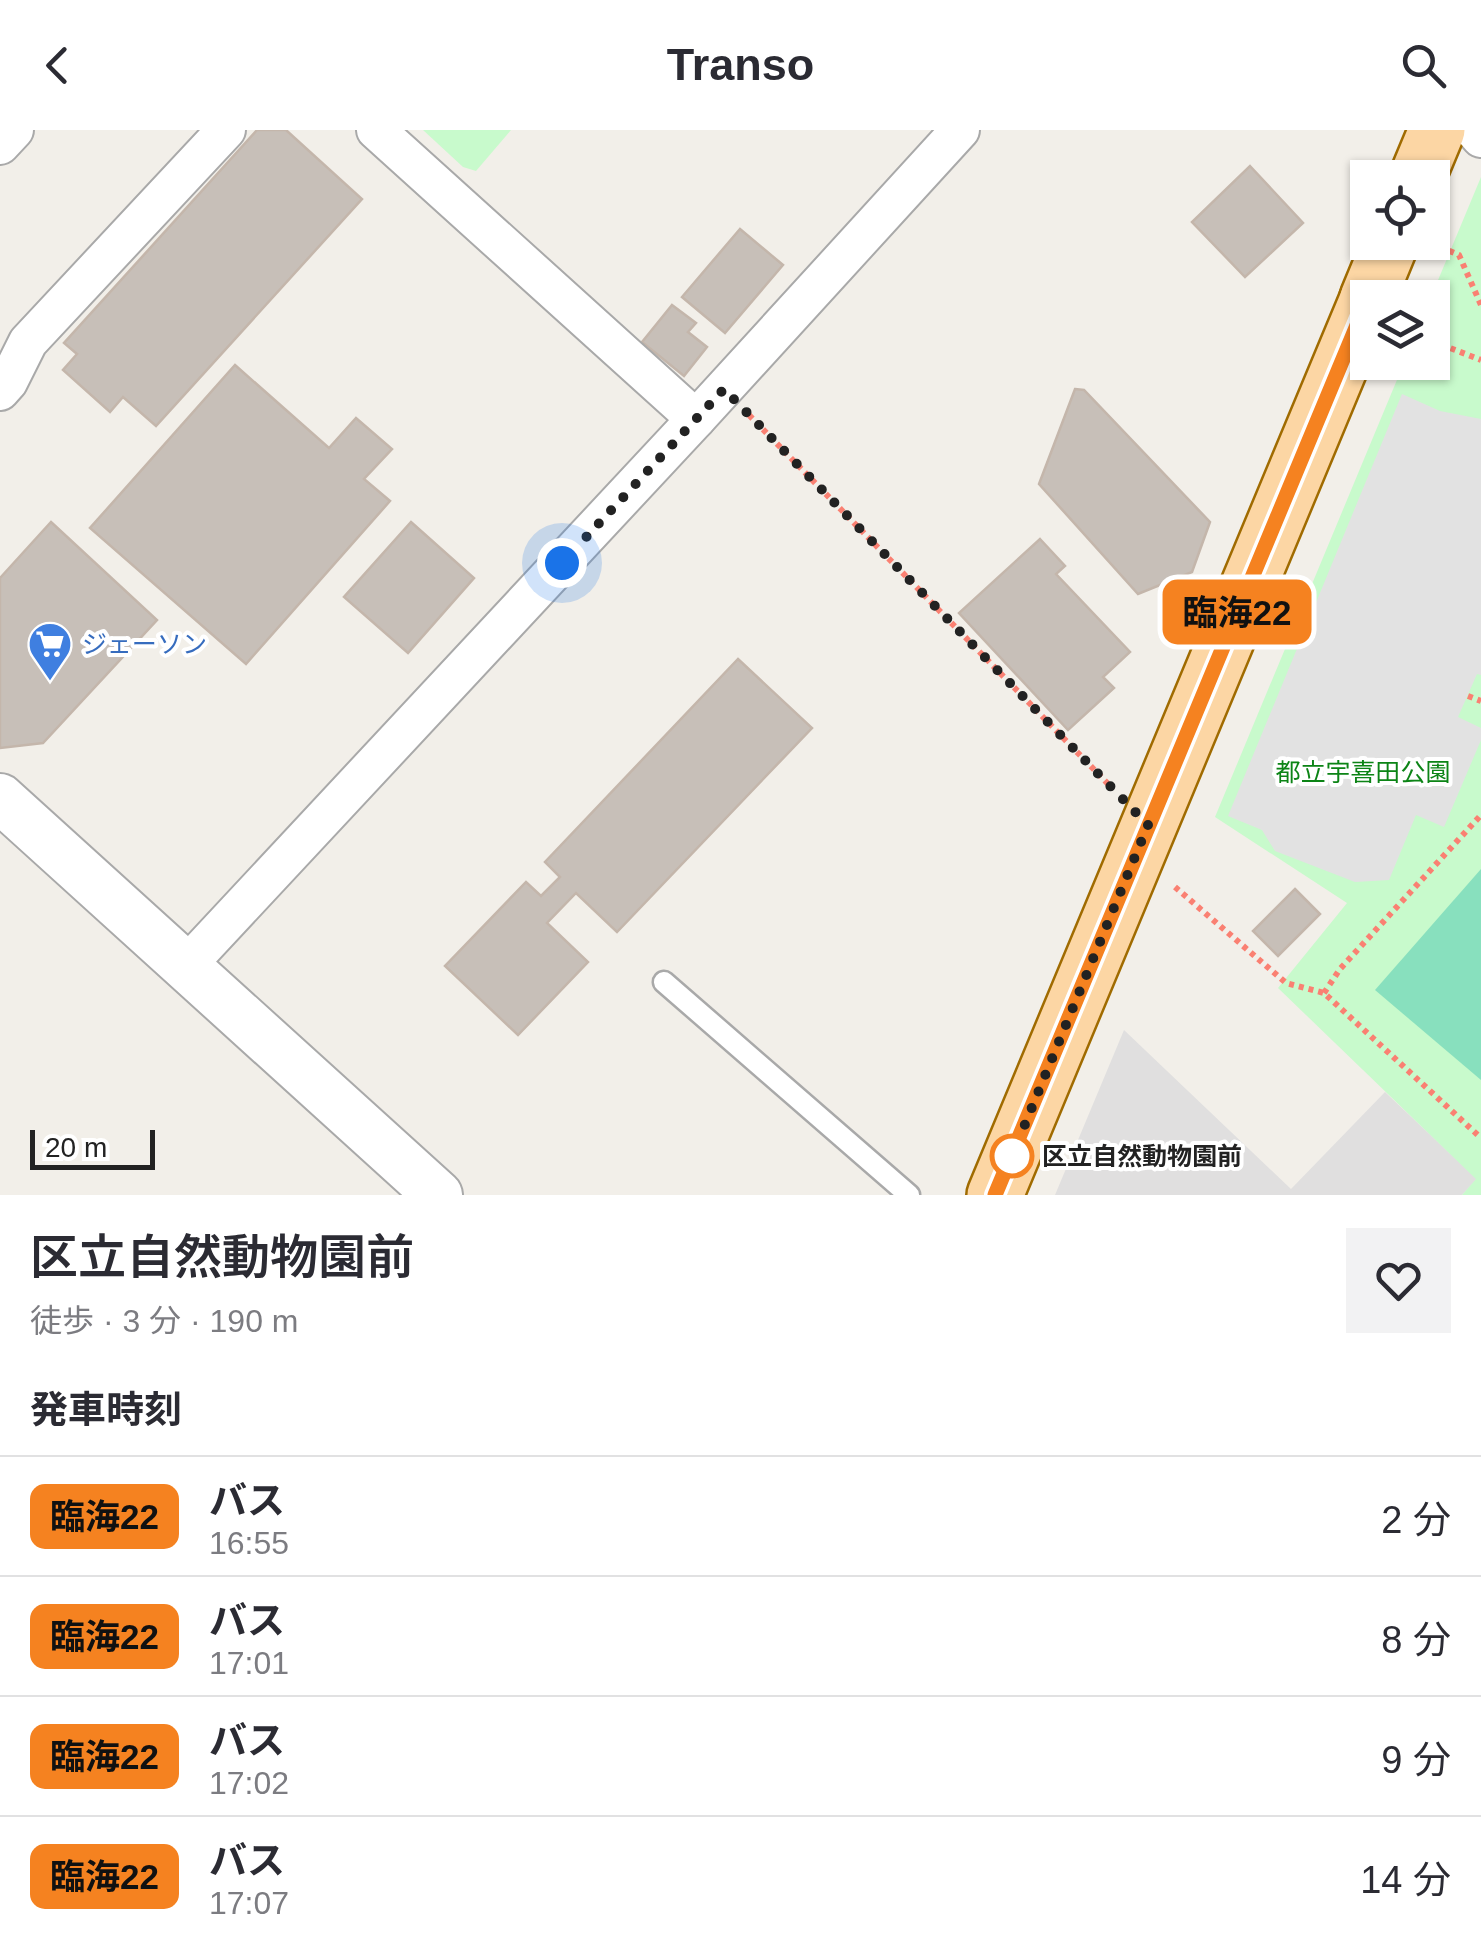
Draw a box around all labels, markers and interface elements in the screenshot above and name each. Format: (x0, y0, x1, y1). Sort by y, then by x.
icon: back (30, 38, 85, 93)
icon: search (1396, 38, 1451, 93)
text: Transo (667, 39, 814, 90)
map controls (1350, 160, 1450, 380)
button: locate (1350, 160, 1450, 260)
button: layers (1350, 280, 1450, 380)
your location (537, 538, 587, 588)
line badge: 臨海22 (1167, 580, 1307, 644)
text: 臨海22 (1183, 593, 1291, 632)
supermarket icon: ジェーソン (27, 621, 73, 682)
place label: ジェーソン (82, 630, 207, 658)
park label: 都立宇喜田公園 (1275, 758, 1451, 786)
scale bar (30, 1125, 155, 1170)
text: 20 m (45, 1132, 107, 1163)
marker: 区立自然動物園前 (991, 1135, 1033, 1177)
place label: 区立自然動物園前 (1042, 1142, 1242, 1170)
button: heart (1346, 1228, 1451, 1333)
text: 区立自然動物園前 (30, 1231, 414, 1284)
text: 徒歩 · 3 分 · 190 m (30, 1303, 299, 1339)
text: 発車時刻 (30, 1389, 182, 1431)
text: バス (209, 1480, 285, 1522)
text: 臨海22 (50, 1497, 159, 1536)
text: 2 分 (1381, 1499, 1451, 1541)
text: 16:55 (209, 1525, 289, 1561)
text: バス (209, 1600, 285, 1642)
text: 臨海22 (50, 1617, 159, 1656)
text: 8 分 (1381, 1619, 1451, 1661)
text: 17:01 (209, 1645, 289, 1681)
text: バス (209, 1720, 285, 1762)
text: 臨海22 (50, 1737, 159, 1776)
text: 9 分 (1381, 1739, 1451, 1781)
text: 17:02 (209, 1765, 289, 1801)
text: バス (209, 1840, 285, 1882)
text: 臨海22 (50, 1857, 159, 1896)
text: 14 分 (1360, 1859, 1451, 1901)
text: 17:07 (209, 1885, 289, 1921)

